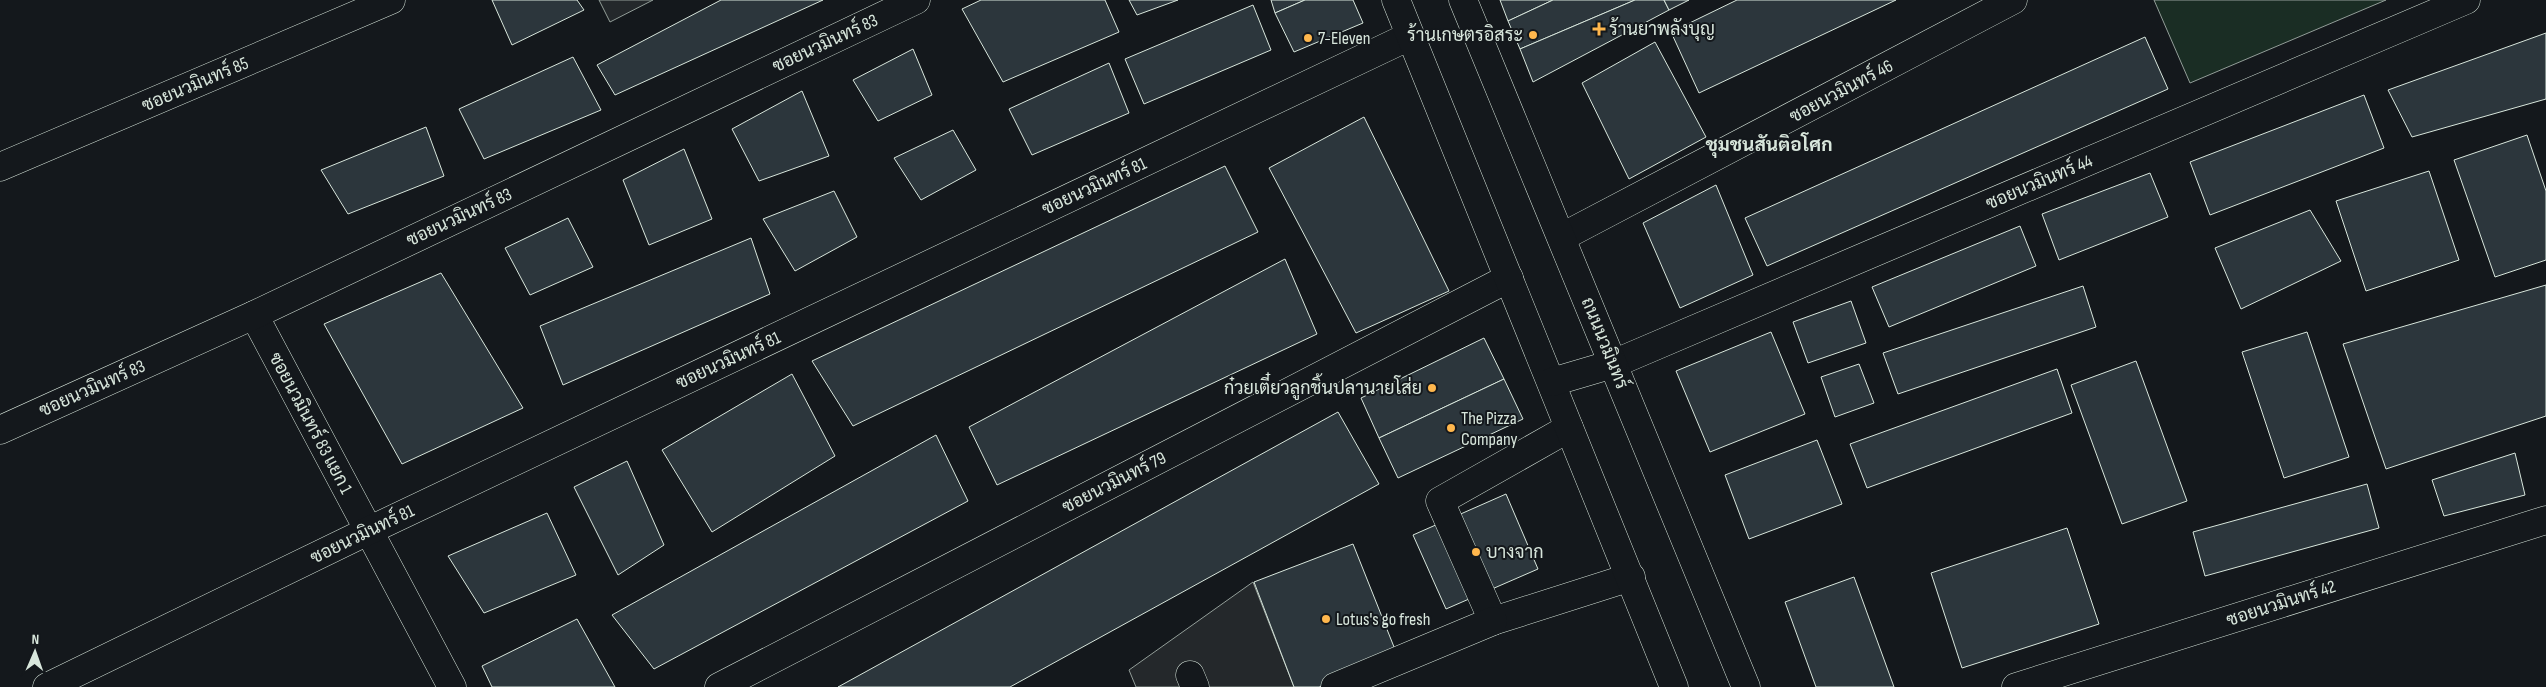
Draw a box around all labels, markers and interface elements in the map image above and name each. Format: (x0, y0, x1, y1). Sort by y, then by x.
street label: ซอยนวมินทร์ 83 (768, 7, 881, 77)
place label: ร้านยาพลังบุญ (1609, 17, 1715, 41)
place label: ร้านเกษตรอิสระ (1407, 23, 1523, 46)
marker: ร้านยาพลังบุญ (1593, 23, 1605, 35)
place label: 7-Eleven (1318, 28, 1371, 49)
marker: ร้านเกษตรอิสระ (1527, 29, 1539, 41)
marker: 7-Eleven (1302, 32, 1314, 44)
street label: ซอยนวมินทร์ 85 (138, 50, 252, 116)
street label: ซอยนวมินทร์ 46 (1785, 53, 1897, 127)
district label: ชุมชนสันติอโศก (1705, 132, 1833, 159)
street label: ซอยนวมินทร์ 44 (1982, 148, 2096, 214)
street label: ซอยนวมินทร์ 81 (1037, 150, 1150, 220)
street label: ซอยนวมินทร์ 83 (402, 181, 515, 251)
street label: ถนนนวมินทร์ (1577, 293, 1635, 392)
street label: ซอยนวมินทร์ 81 (671, 324, 784, 394)
street label: ซอยนวมินทร์ 83 แยก 1 (264, 348, 360, 498)
street label: ซอยนวมินทร์ 83 (35, 353, 149, 421)
place label: ก๋วยเตี๋ยวลูกชิ้นปลานายโส่ย (1224, 372, 1422, 401)
marker: ก๋วยเตี๋ยวลูกชิ้นปลานายโส่ย (1426, 382, 1438, 394)
place label: The Pizza Company (1461, 408, 1518, 450)
marker: The Pizza Company (1445, 422, 1457, 434)
street label: ซอยนวมินทร์ 79 (1057, 445, 1170, 518)
street label: ซอยนวมินทร์ 81 (306, 497, 418, 569)
place label: บางจาก (1486, 542, 1544, 563)
marker: บางจาก (1470, 546, 1482, 558)
street label: ซอยนวมินทร์ 42 (2223, 573, 2338, 631)
place label: Lotus's go fresh (1336, 609, 1430, 630)
marker: Lotus's go fresh (1320, 613, 1332, 625)
north arrow (10, 627, 60, 677)
text: N (31, 631, 39, 648)

